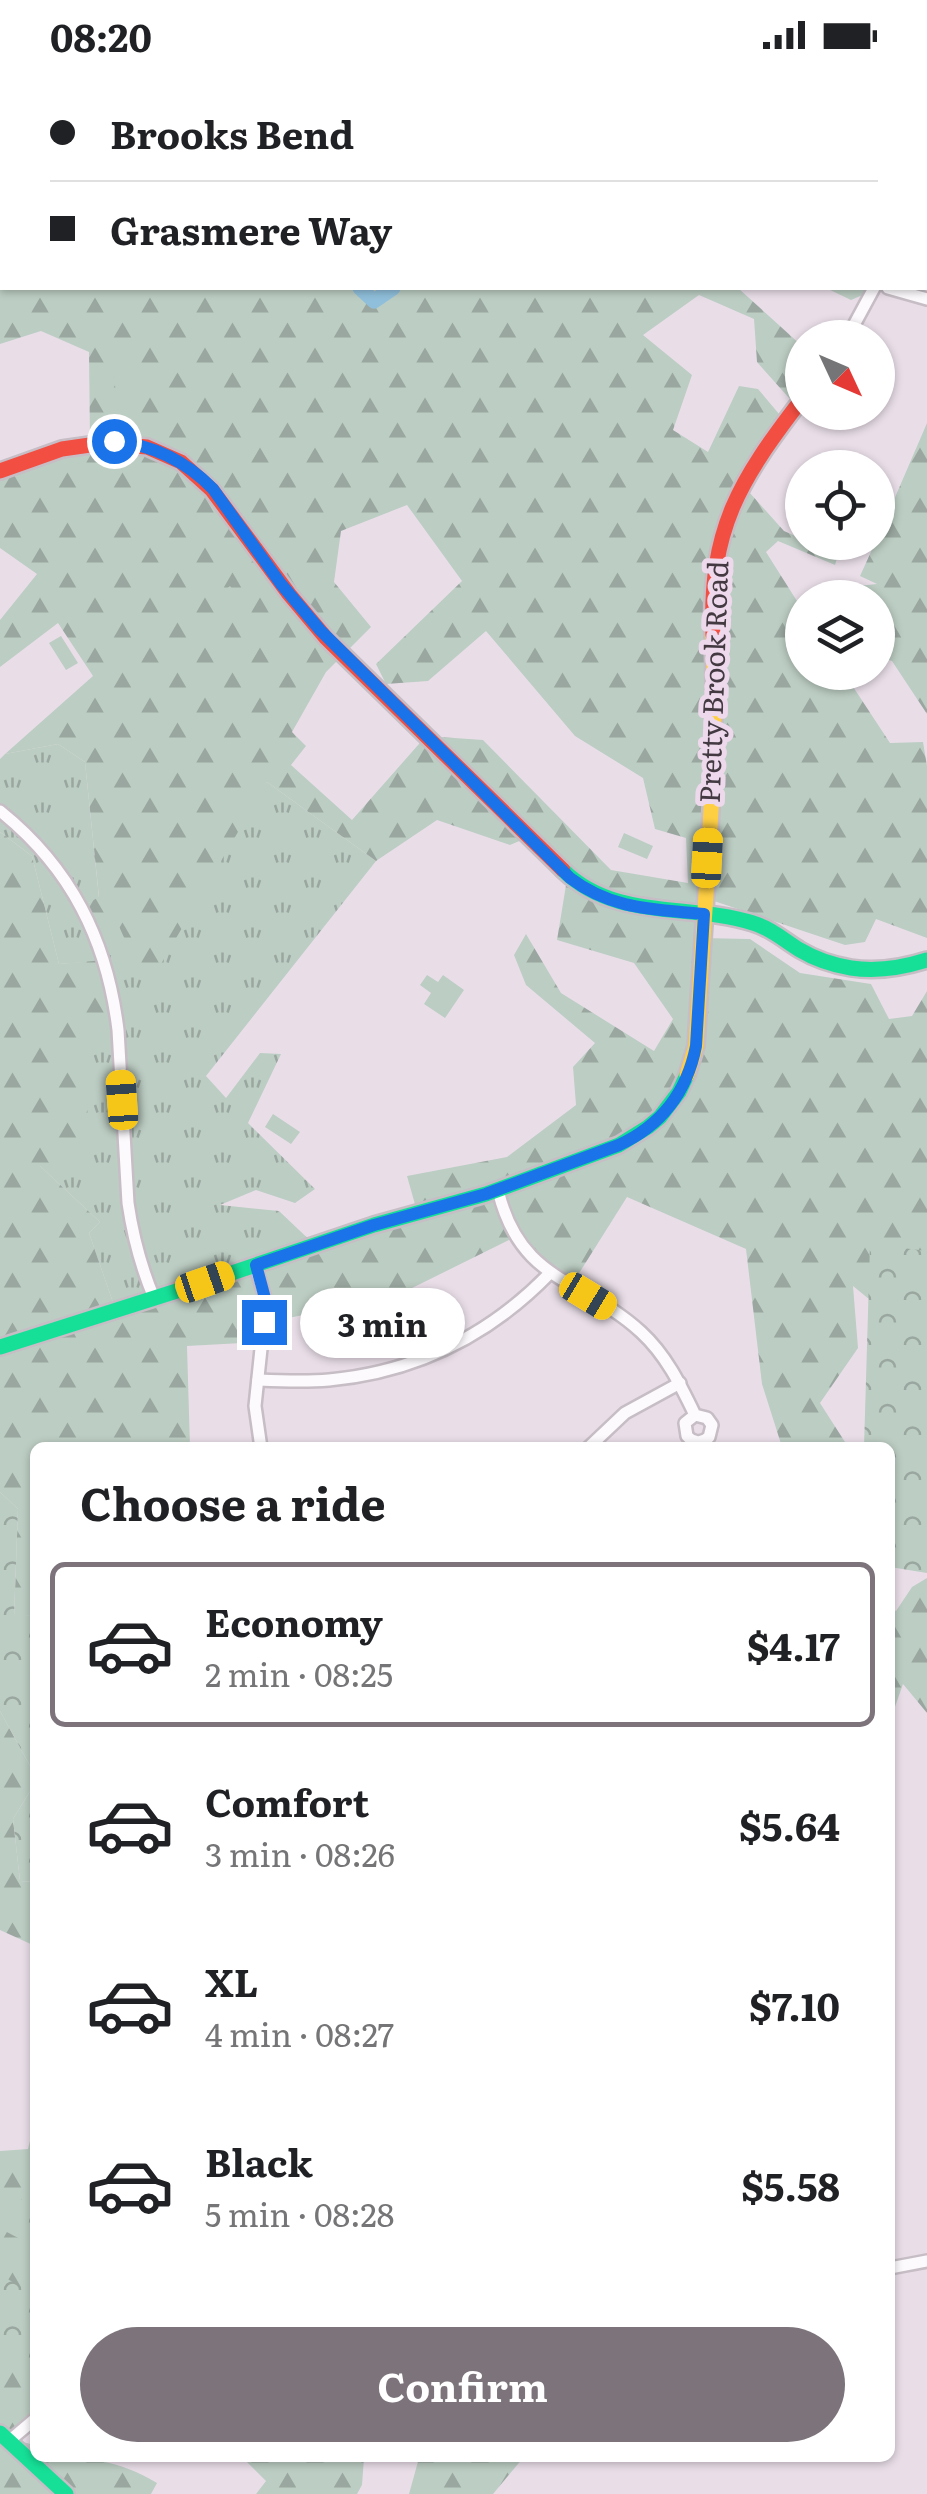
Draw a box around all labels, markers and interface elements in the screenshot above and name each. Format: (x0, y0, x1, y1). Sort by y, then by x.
text: 08:20 (50, 7, 152, 64)
text: Brooks Bend (110, 104, 354, 161)
text: Grasmere Way (110, 200, 392, 257)
north arrow (785, 320, 895, 430)
map controls (785, 320, 895, 690)
route start (92, 419, 137, 464)
button: locate (785, 450, 895, 560)
street label: Pretty Brook Road (687, 560, 737, 804)
button: layers (785, 580, 895, 690)
car (690, 827, 724, 889)
car (105, 1069, 139, 1131)
car (172, 1258, 238, 1306)
car (555, 1268, 621, 1324)
callout: 3 min (299, 1287, 464, 1357)
text: 3 min (337, 1299, 428, 1347)
route end (242, 1300, 287, 1345)
text: Choose a ride (80, 1468, 386, 1535)
text: Economy (205, 1592, 383, 1649)
icon: car (85, 1600, 175, 1690)
text: $4.17 (747, 1616, 840, 1673)
text: 2 min · 08:25 (205, 1649, 393, 1697)
text: Comfort (205, 1772, 369, 1829)
icon: car (85, 1780, 175, 1870)
text: $5.64 (739, 1796, 840, 1853)
text: 3 min · 08:26 (205, 1829, 395, 1877)
text: XL (205, 1952, 258, 2009)
icon: car (85, 1960, 175, 2050)
text: $7.10 (749, 1976, 840, 2033)
text: 4 min · 08:27 (205, 2009, 394, 2057)
text: Black (205, 2132, 313, 2189)
icon: car (85, 2140, 175, 2230)
text: $5.58 (741, 2156, 840, 2213)
text: 5 min · 08:28 (205, 2189, 394, 2237)
button: Confirm (80, 2327, 845, 2442)

